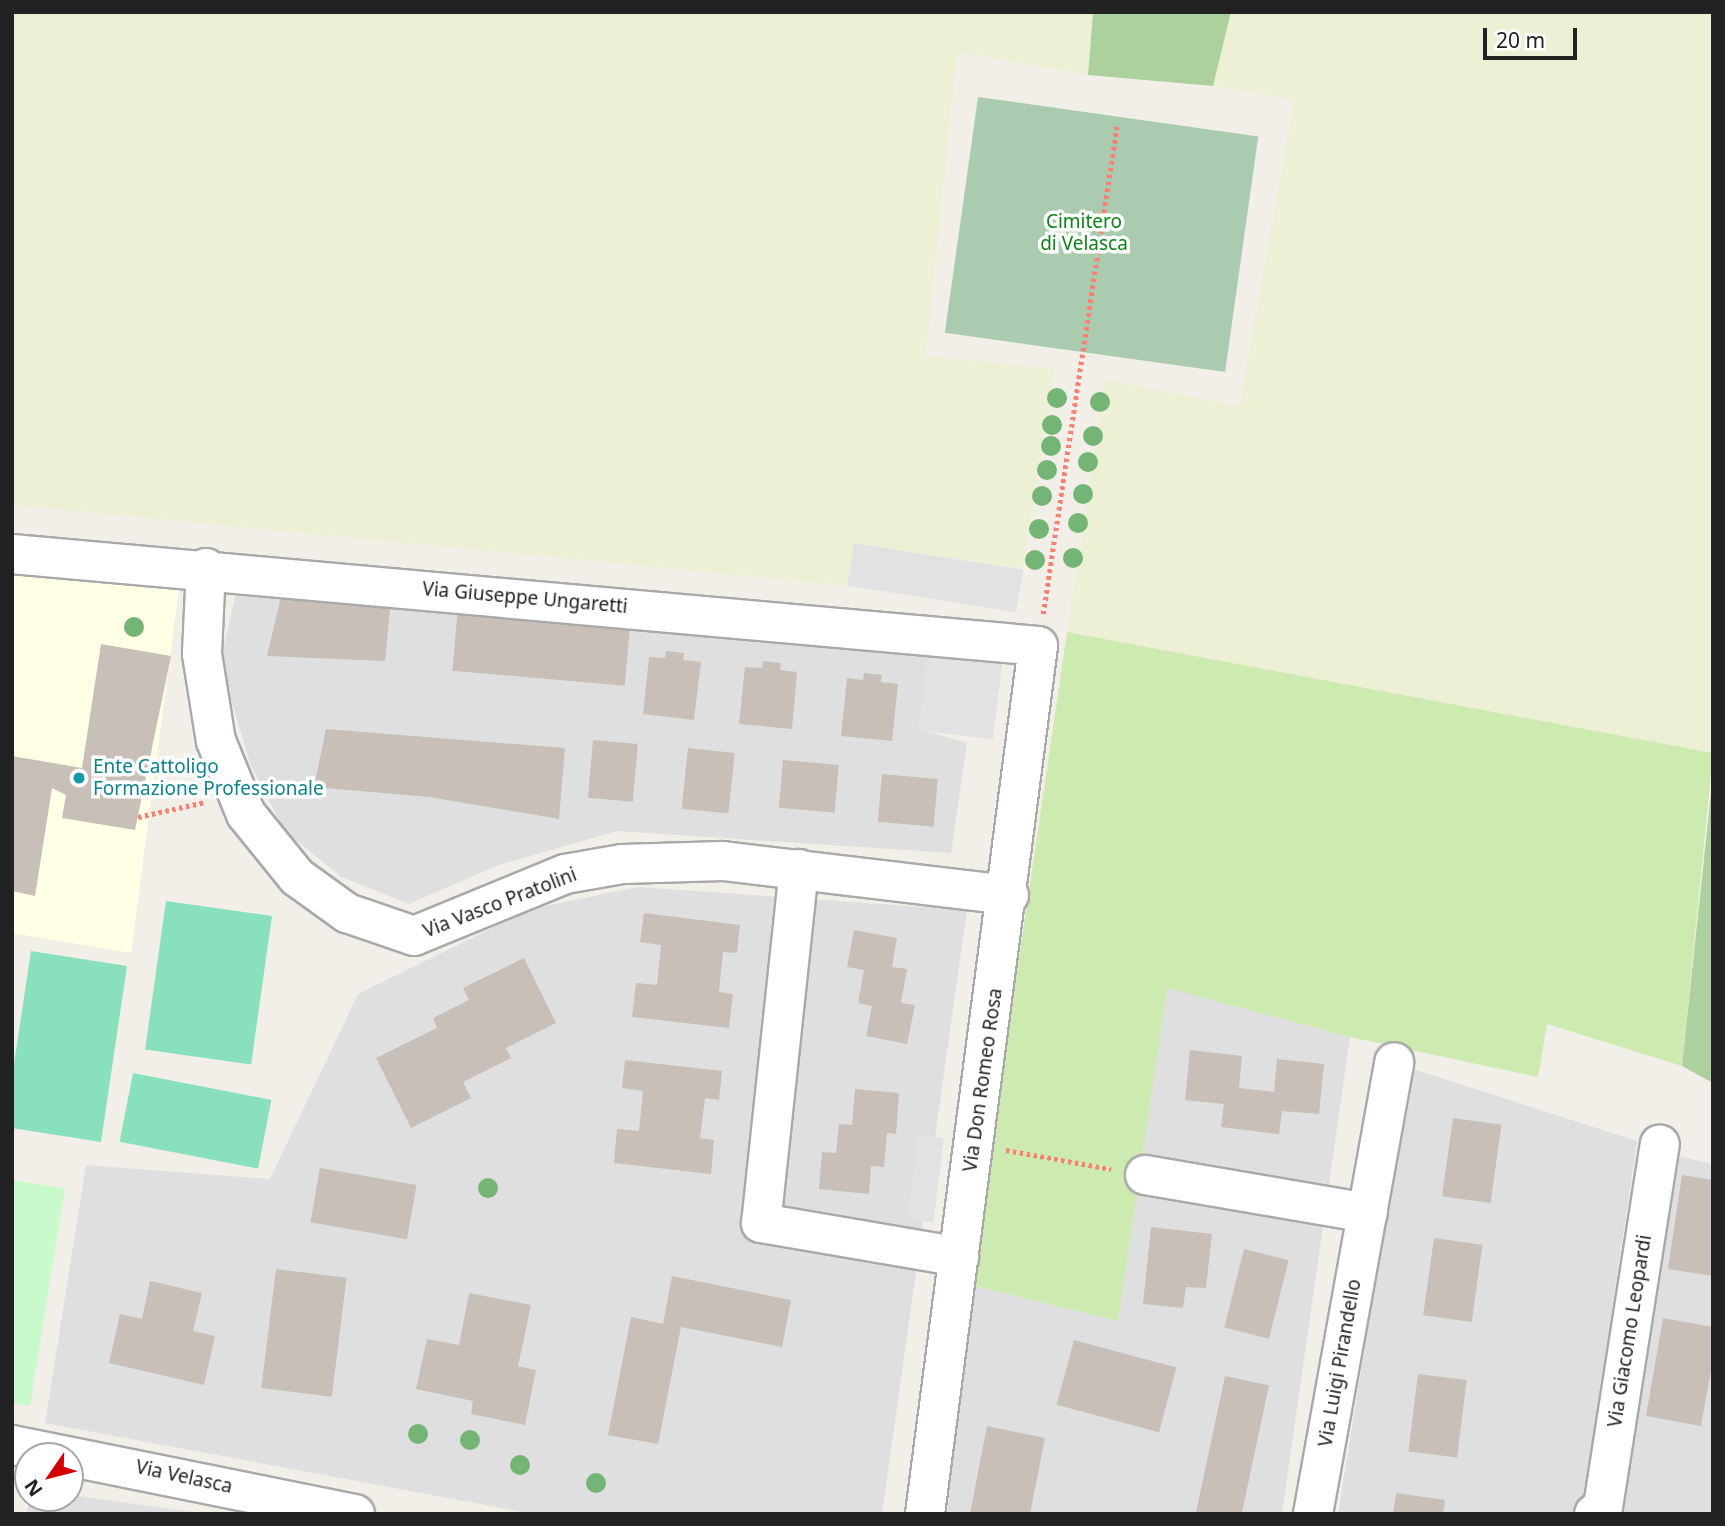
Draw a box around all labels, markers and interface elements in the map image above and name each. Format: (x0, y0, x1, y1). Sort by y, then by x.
scale bar (1487, 14, 1582, 58)
text: 20 m (1496, 26, 1545, 54)
park label: Cimitero di Velasca (1040, 211, 1128, 255)
street label: Via Giuseppe Ungaretti (421, 578, 629, 618)
place label: Ente Cattoligo Formazione Professionale (93, 756, 324, 800)
marker: Ente Cattoligo Formazione Professionale (71, 770, 87, 786)
street label: Via Vasco Pratolini (420, 863, 580, 943)
street label: Via Don Romeo Rosa (959, 987, 1007, 1173)
street label: Via Giacomo Leopardi (1604, 1233, 1656, 1429)
street label: Via Luigi Pirandello (1314, 1277, 1366, 1449)
north arrow (14, 1442, 84, 1512)
street label: Via Velasca (134, 1456, 234, 1498)
text: N (18, 1474, 49, 1502)

